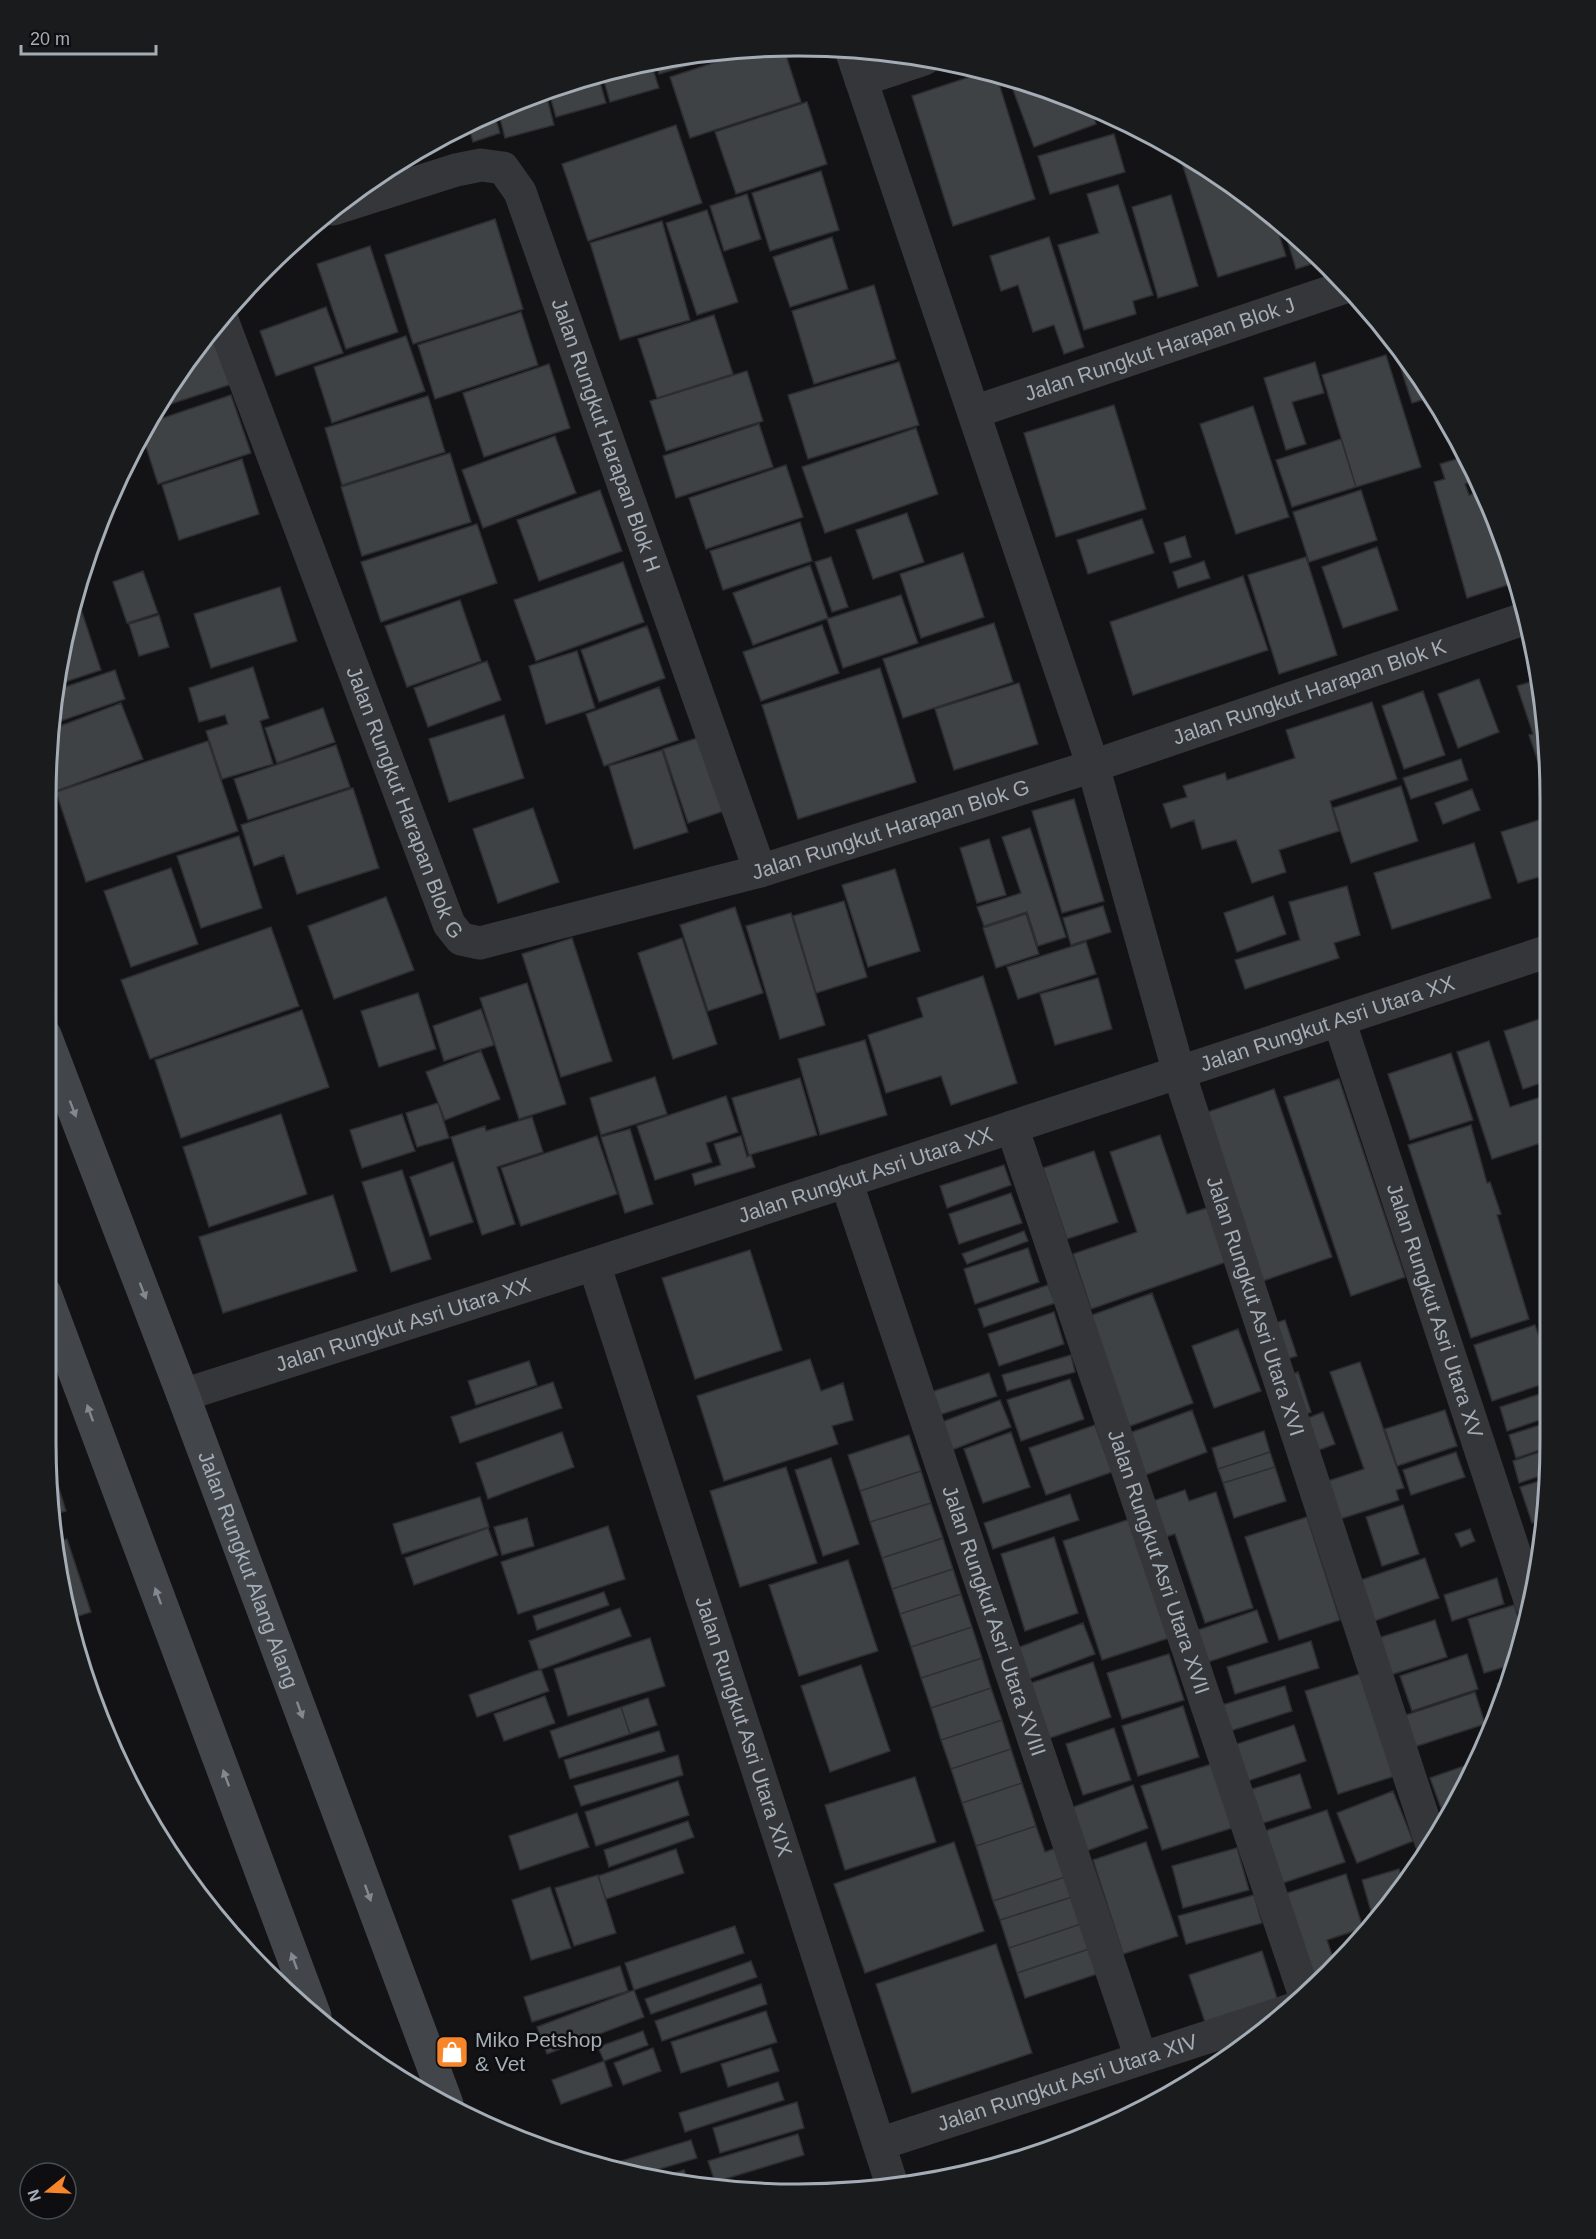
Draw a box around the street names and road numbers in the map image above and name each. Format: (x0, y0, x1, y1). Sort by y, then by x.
street label: Jalan Rungkut Harapan Blok J (1021, 293, 1298, 405)
street label: Jalan Rungkut Harapan Blok H (547, 295, 665, 575)
street label: Jalan Rungkut Harapan Blok K (1170, 634, 1449, 749)
street label: Jalan Rungkut Harapan Blok G (342, 663, 468, 943)
street label: Jalan Rungkut Harapan Blok G (749, 775, 1032, 884)
street label: Jalan Rungkut Asri Utara XX (1197, 971, 1457, 1076)
street label: Jalan Rungkut Asri Utara XX (735, 1122, 995, 1227)
street label: Jalan Rungkut Asri Utara XVI (1203, 1173, 1309, 1439)
street label: Jalan Rungkut Asri Utara XV (1383, 1180, 1488, 1441)
street label: Jalan Rungkut Asri Utara XX (273, 1273, 533, 1376)
street label: Jalan Rungkut Asri Utara XVII (1104, 1426, 1214, 1697)
street label: Jalan Rungkut Alang Alang (194, 1448, 303, 1691)
street label: Jalan Rungkut Asri Utara XVIII (938, 1482, 1051, 1759)
street label: Jalan Rungkut Asri Utara XIX (691, 1593, 797, 1859)
street label: Jalan Rungkut Asri Utara XIV (934, 2029, 1200, 2135)

